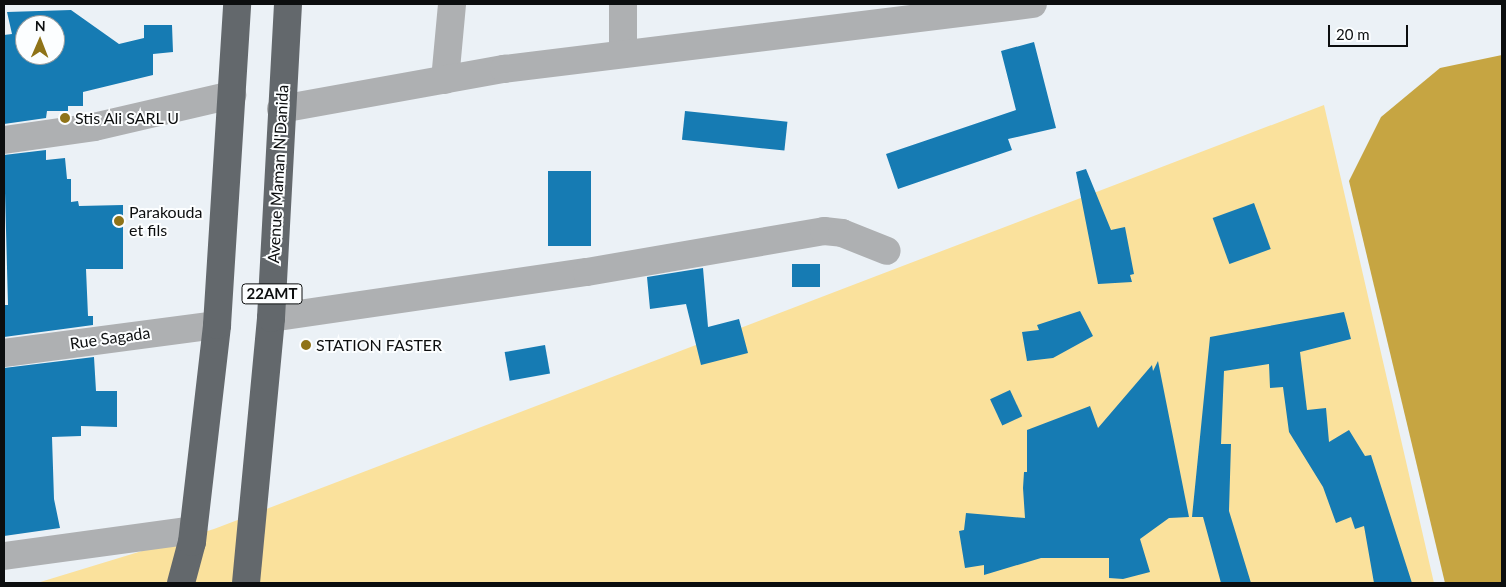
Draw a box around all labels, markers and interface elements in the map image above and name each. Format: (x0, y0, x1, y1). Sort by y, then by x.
north arrow (15, 15, 65, 65)
scale bar (1331, 15, 1411, 47)
text: N (35, 17, 46, 34)
text: 20 m (1336, 25, 1370, 43)
street label: Avenue Maman N'Danida (264, 84, 292, 264)
place label: Stis Ali SARL U (75, 108, 180, 128)
marker: Stis Ali SARL U (59, 112, 71, 124)
place label: Parakouda et fils (129, 202, 203, 240)
marker: Parakouda et fils (113, 215, 125, 227)
road number: 22AMT (241, 282, 303, 306)
street label: Rue Sagada (69, 323, 151, 353)
place label: STATION FASTER (316, 335, 442, 355)
marker: STATION FASTER (300, 339, 312, 351)

